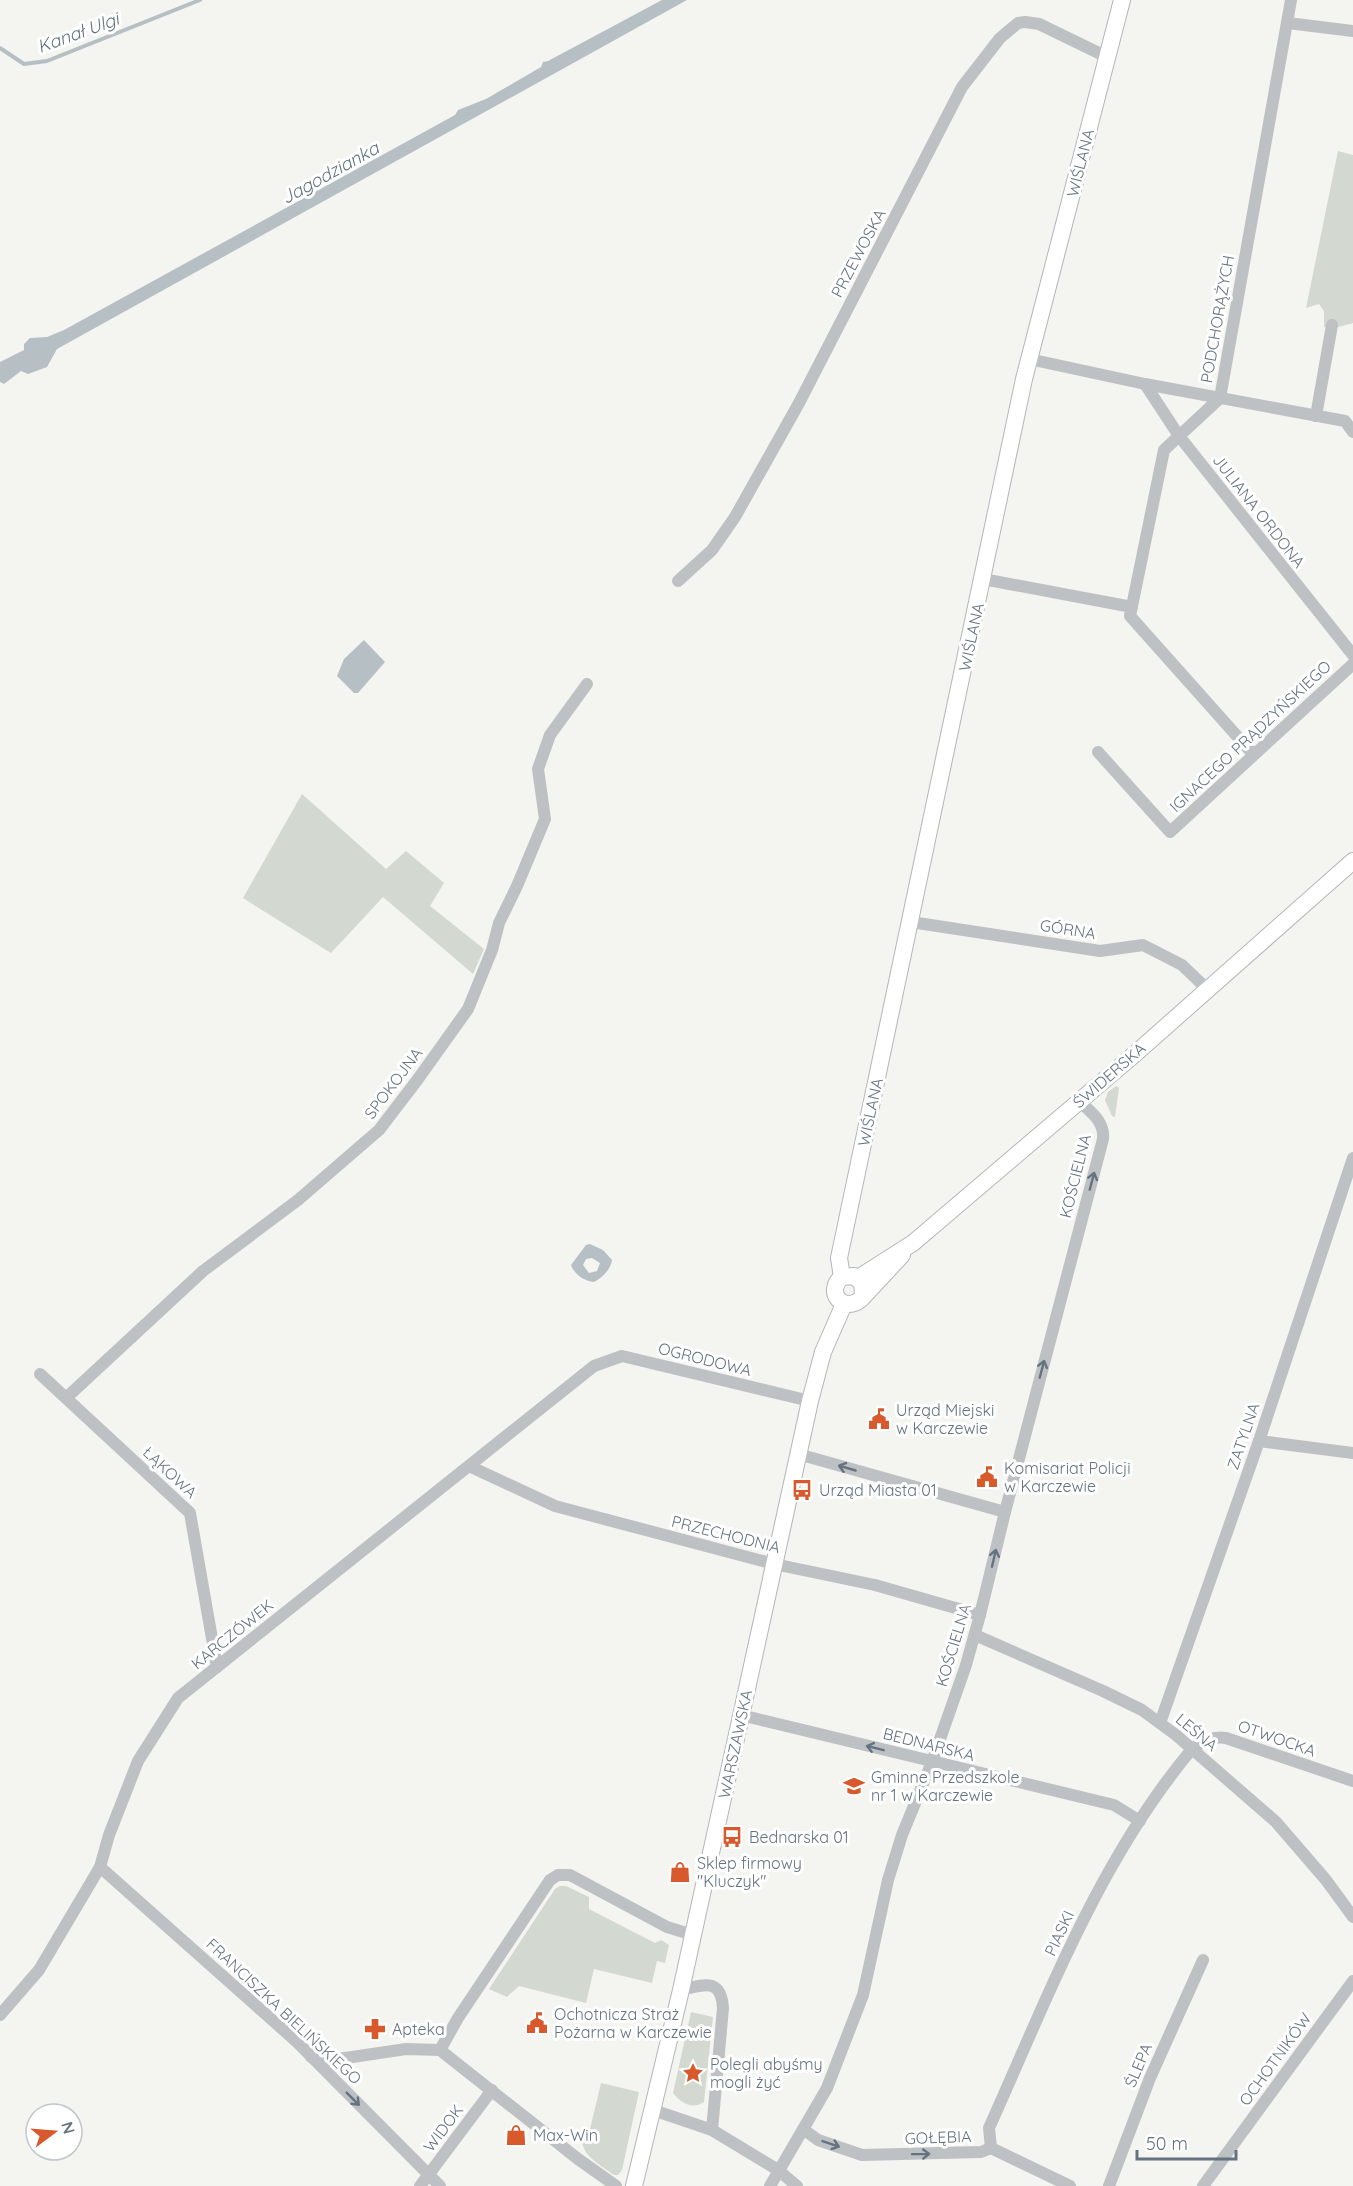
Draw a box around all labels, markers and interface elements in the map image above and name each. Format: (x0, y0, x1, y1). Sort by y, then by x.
water label: Kanał Ulgi (34, 6, 124, 58)
street label: WIŚLANA (1062, 127, 1098, 199)
water label: Jagodzianka (277, 136, 384, 209)
street label: PRZEWOSKA (826, 205, 890, 301)
street label: PODCHORĄŻYCH (1196, 254, 1238, 384)
street label: JULIANA ORDONA (1208, 450, 1310, 572)
street label: WIŚLANA (954, 601, 988, 673)
street label: IGNACEGO PRĄDZYŃSKIEGO (1165, 656, 1335, 816)
street label: GÓRNA (1039, 915, 1097, 943)
street label: ŚWIDERSKA (1069, 1038, 1149, 1112)
street label: SPOKOJNA (360, 1043, 426, 1123)
street label: WIŚLANA (853, 1076, 887, 1148)
street label: KOŚCIELNA (1055, 1132, 1095, 1220)
one-way arrow (1087, 1172, 1098, 1191)
street label: OGRODOWA (656, 1338, 754, 1380)
one-way arrow (1037, 1360, 1048, 1379)
place label: Urząd Miejski w Karczewie (896, 1400, 994, 1438)
street label: ZATYLNA (1222, 1400, 1264, 1472)
public building icon: Urząd Miejski w Karczewie (867, 1407, 891, 1431)
street label: ŁĄKOWA (138, 1442, 202, 1502)
place label: Komisariat Policji w Karczewie (1004, 1458, 1131, 1496)
one-way arrow (838, 1462, 857, 1473)
public building icon: Komisariat Policji w Karczewie (975, 1465, 999, 1489)
bus stop icon: Urząd Miasta 01 (790, 1478, 814, 1502)
place label: Urząd Miasta 01 (819, 1480, 937, 1500)
street label: PRZECHODNIA (670, 1511, 782, 1557)
one-way arrow (988, 1549, 1000, 1568)
street label: KARCZÓWEK (187, 1595, 277, 1673)
street label: KOŚCIELNA (931, 1601, 975, 1689)
street label: WARSZAWSKA (714, 1688, 756, 1800)
street label: LEŚNA (1172, 1709, 1222, 1755)
street label: OTWOCKA (1235, 1715, 1319, 1761)
street label: BEDNARSKA (881, 1723, 977, 1765)
one-way arrow (866, 1741, 885, 1753)
place label: Gminne Przedszkole nr 1 w Karczewie (871, 1767, 1020, 1805)
school or university icon: Gminne Przedszkole nr 1 w Karczewie (842, 1774, 866, 1798)
bus stop icon: Bednarska 01 (720, 1825, 744, 1849)
place label: Bednarska 01 (749, 1827, 849, 1847)
place label: Sklep firmowy "Kluczyk" (697, 1853, 802, 1891)
shop icon: Sklep firmowy "Kluczyk" (668, 1860, 692, 1884)
street label: PIASKI (1040, 1907, 1078, 1959)
street label: FRANCISZKA BIELIŃSKIEGO (202, 1934, 366, 2088)
place label: Ochotnicza Straż Pożarna w Karczewie (554, 2004, 712, 2042)
street label: OCHOTNIKÓW (1235, 2009, 1315, 2109)
public building icon: Ochotnicza Straż Pożarna w Karczewie (525, 2011, 549, 2035)
pharmacy icon: Apteka (363, 2017, 387, 2041)
place label: Apteka (392, 2019, 445, 2039)
street label: ŚLEPA (1120, 2040, 1156, 2090)
place label: Polegli abyśmy mogli żyć (710, 2054, 823, 2092)
place icon: Polegli abyśmy mogli żyć (681, 2061, 705, 2085)
one-way arrow (345, 2091, 360, 2106)
street label: WIDOK (419, 2100, 467, 2156)
north arrow (24, 2102, 84, 2162)
text: N (57, 2119, 80, 2136)
shop icon: Max-Win (504, 2123, 528, 2147)
scale bar (1137, 2123, 1236, 2161)
place label: Max-Win (533, 2125, 598, 2145)
street label: GOŁĘBIA (904, 2126, 972, 2148)
text: 50 m (1146, 2132, 1188, 2155)
one-way arrow (821, 2140, 840, 2151)
one-way arrow (910, 2148, 930, 2160)

